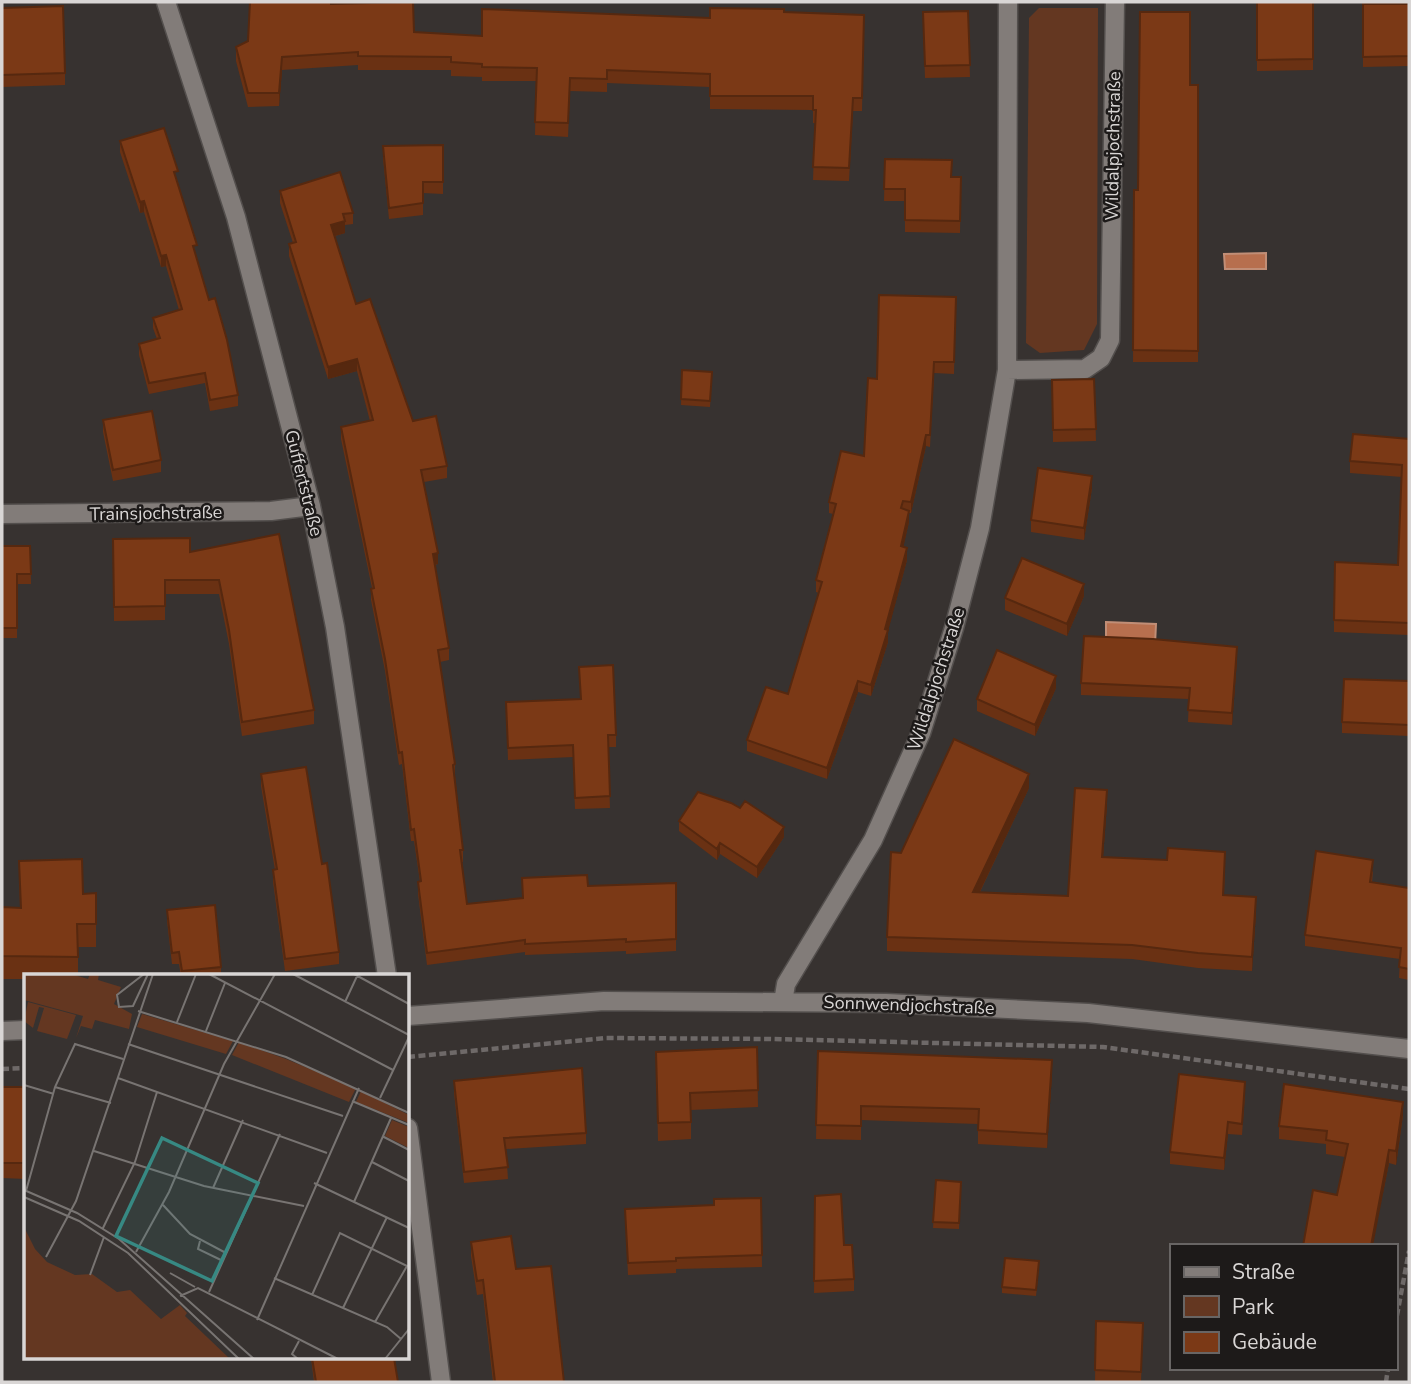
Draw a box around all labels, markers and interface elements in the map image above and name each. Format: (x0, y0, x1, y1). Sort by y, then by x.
street label: Wildalpjochstraße (1100, 71, 1126, 221)
street label: Guffertstraße (279, 427, 329, 539)
street label: Trainsjochstraße (89, 500, 223, 526)
street label: Wildalpjochstraße (902, 604, 970, 754)
inset map (24, 974, 410, 1360)
street label: Sonnwendjochstraße (823, 990, 995, 1020)
legend (1170, 1244, 1397, 1370)
text: Straße (1232, 1258, 1295, 1286)
text: Park (1232, 1293, 1274, 1321)
text: Gebäude (1232, 1328, 1317, 1356)

